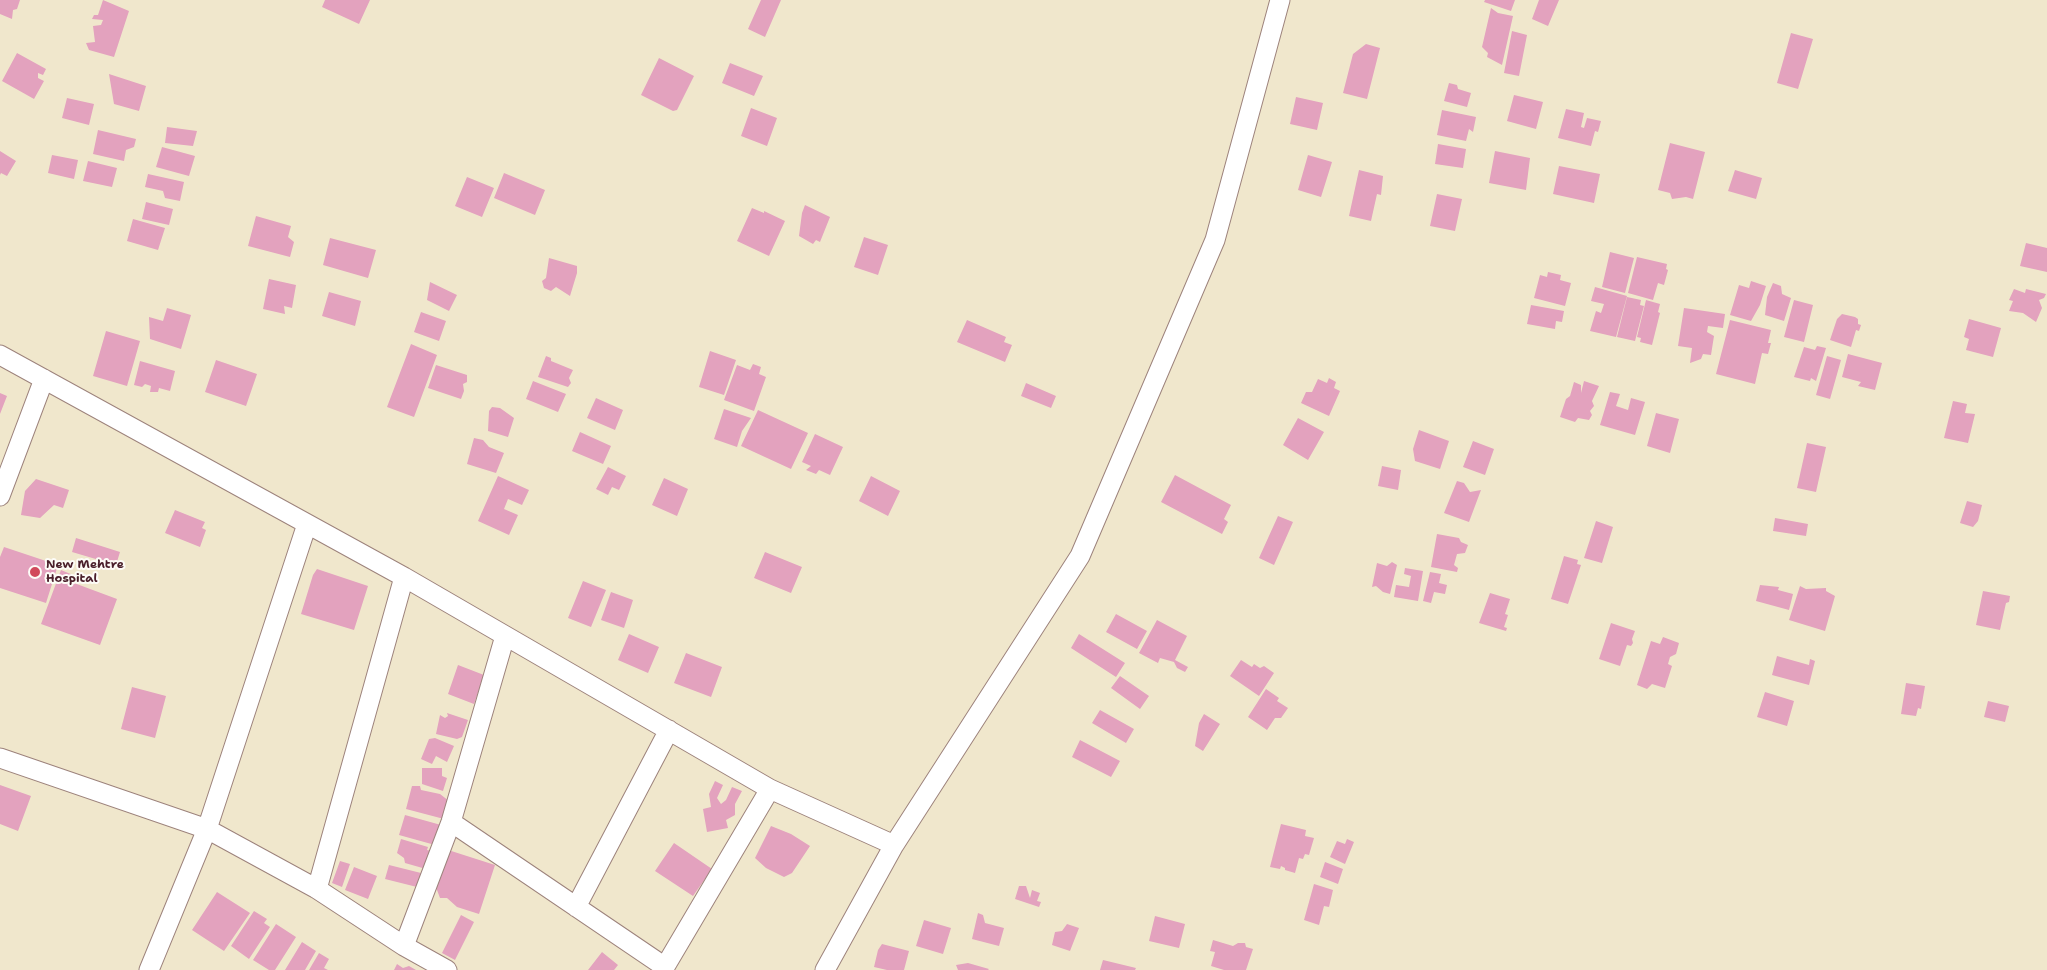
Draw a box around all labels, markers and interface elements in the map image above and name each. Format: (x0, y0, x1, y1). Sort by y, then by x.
place label: New Mehtre Hospital (46, 558, 124, 586)
marker: New Mehtre Hospital (28, 565, 42, 579)

